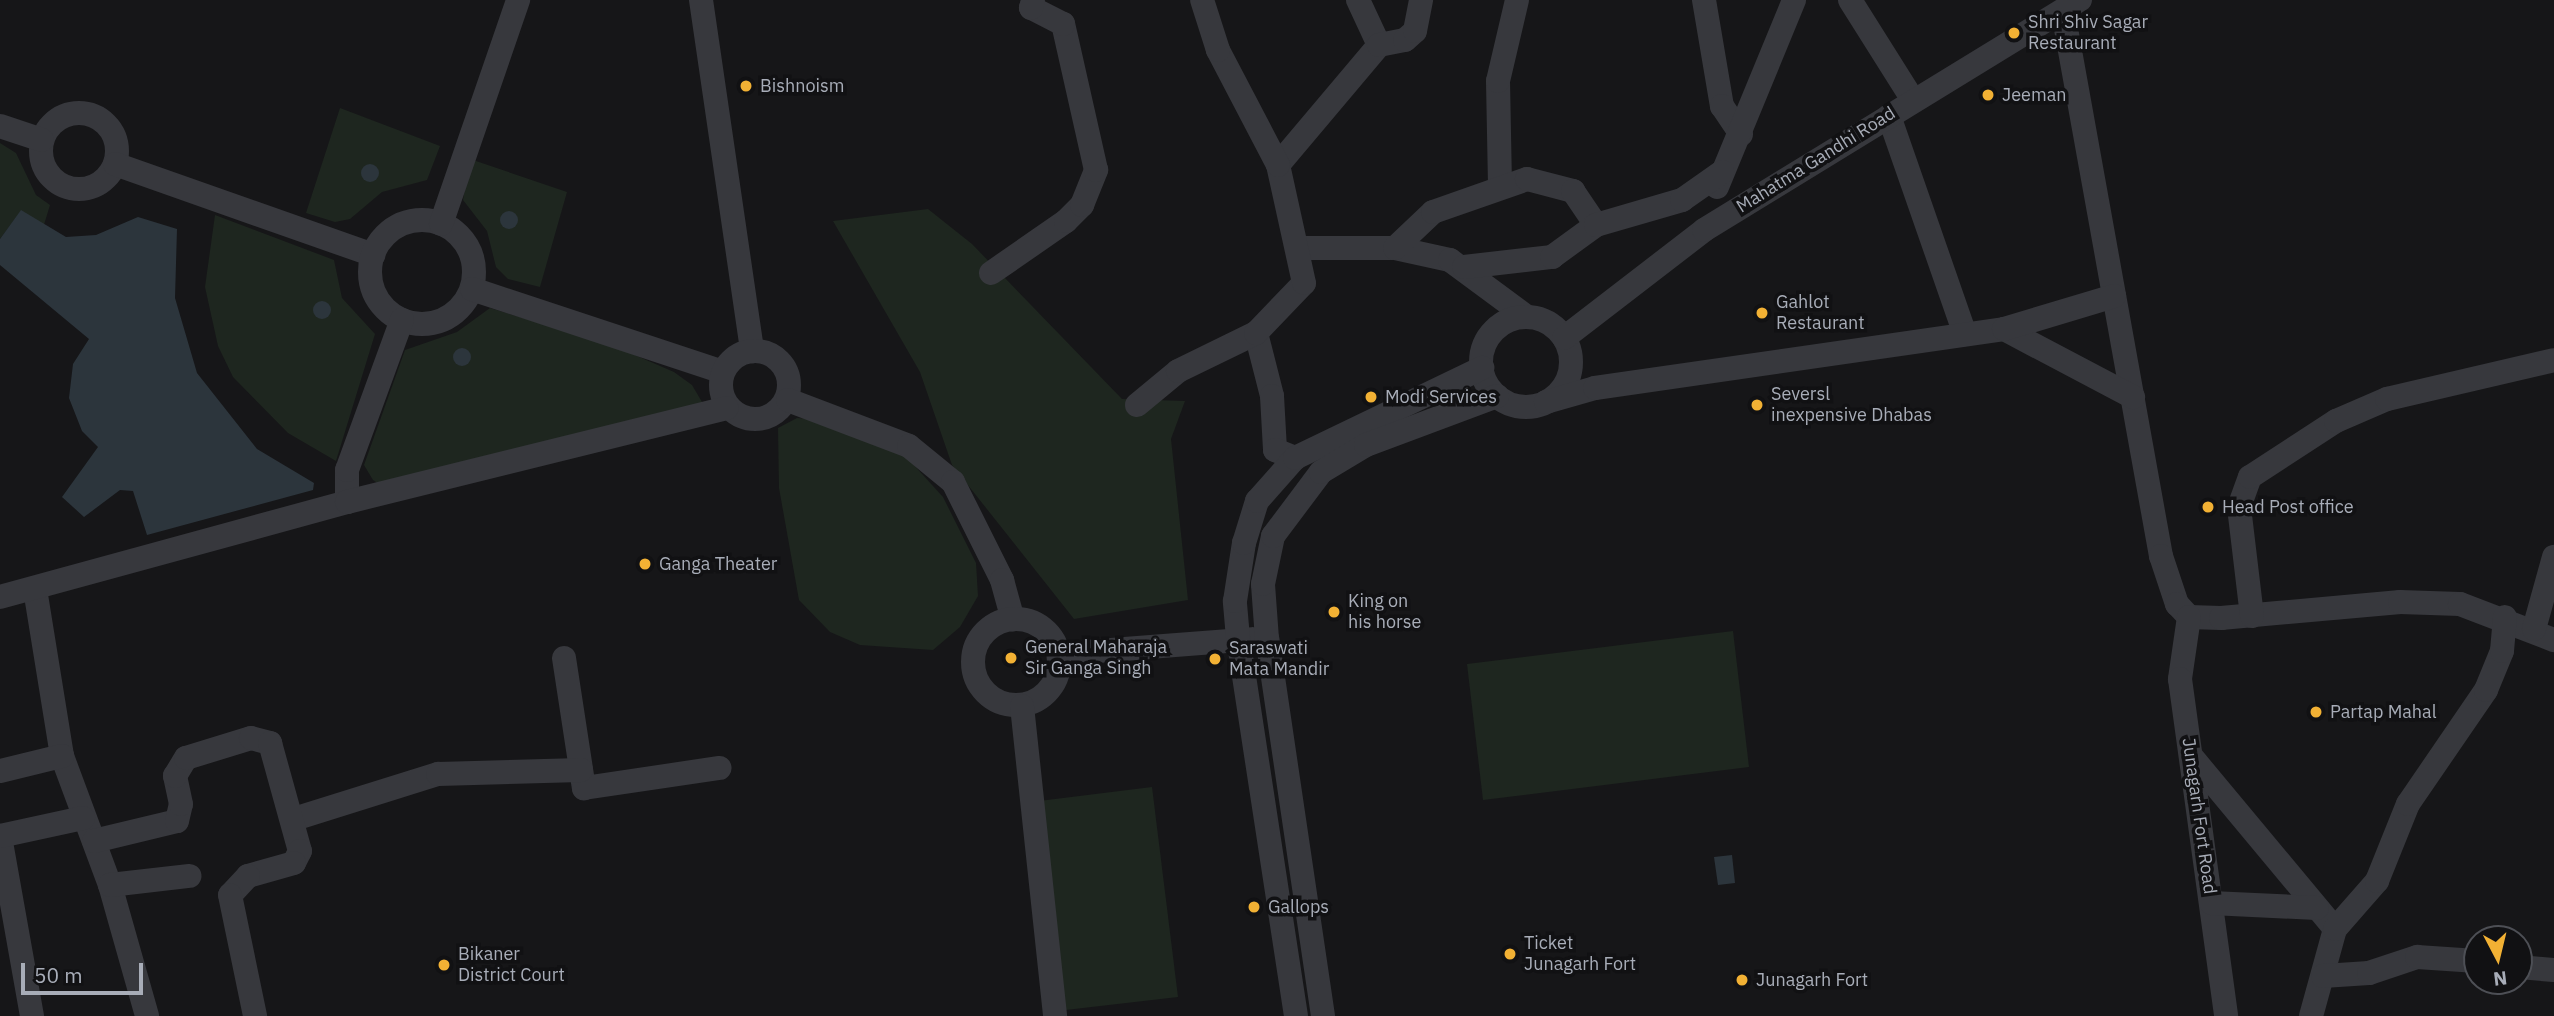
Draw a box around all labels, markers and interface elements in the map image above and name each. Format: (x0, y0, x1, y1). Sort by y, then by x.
place label: Shri Shiv Sagar Restaurant (2028, 12, 2148, 54)
marker: Shri Shiv Sagar Restaurant (2006, 25, 2022, 41)
place label: Bishnoism (760, 75, 845, 97)
marker: Bishnoism (738, 78, 754, 94)
place label: Jeeman (2002, 84, 2066, 106)
marker: Jeeman (1980, 87, 1996, 103)
street label: Mahatma Gandhi Road (1733, 102, 1899, 218)
place label: Gahlot Restaurant (1776, 292, 1865, 334)
marker: Gahlot Restaurant (1754, 305, 1770, 321)
place label: Seversl inexpensive Dhabas (1771, 384, 1932, 426)
place label: Modi Services (1385, 386, 1497, 408)
marker: Modi Services (1363, 389, 1379, 405)
marker: Seversl inexpensive Dhabas (1749, 397, 1765, 413)
place label: Head Post office (2222, 496, 2354, 518)
marker: Head Post office (2200, 499, 2216, 515)
place label: Ganga Theater (659, 553, 777, 575)
marker: Ganga Theater (637, 556, 653, 572)
place label: King on his horse (1348, 591, 1421, 634)
marker: King on his horse (1326, 604, 1342, 620)
place label: General Maharaja Sir Ganga Singh (1025, 637, 1167, 680)
place label: Saraswati Mata Mandir (1229, 638, 1329, 680)
marker: General Maharaja Sir Ganga Singh (1003, 650, 1019, 666)
marker: Saraswati Mata Mandir (1207, 651, 1223, 667)
place label: Partap Mahal (2330, 701, 2437, 723)
marker: Partap Mahal (2308, 704, 2324, 720)
street label: Junagarh Fort Road (2177, 736, 2221, 896)
place label: Gallops (1268, 896, 1329, 918)
marker: Gallops (1246, 899, 1262, 915)
north arrow (2463, 925, 2533, 995)
place label: Ticket Junagarh Fort (1524, 933, 1636, 976)
place label: Bikaner District Court (458, 944, 565, 986)
marker: Ticket Junagarh Fort (1502, 946, 1518, 962)
scale bar (24, 950, 147, 994)
marker: Bikaner District Court (436, 957, 452, 973)
text: 50 m (34, 961, 83, 989)
text: N (2492, 966, 2509, 992)
place label: Junagarh Fort (1756, 969, 1868, 991)
marker: Junagarh Fort (1734, 972, 1750, 988)

